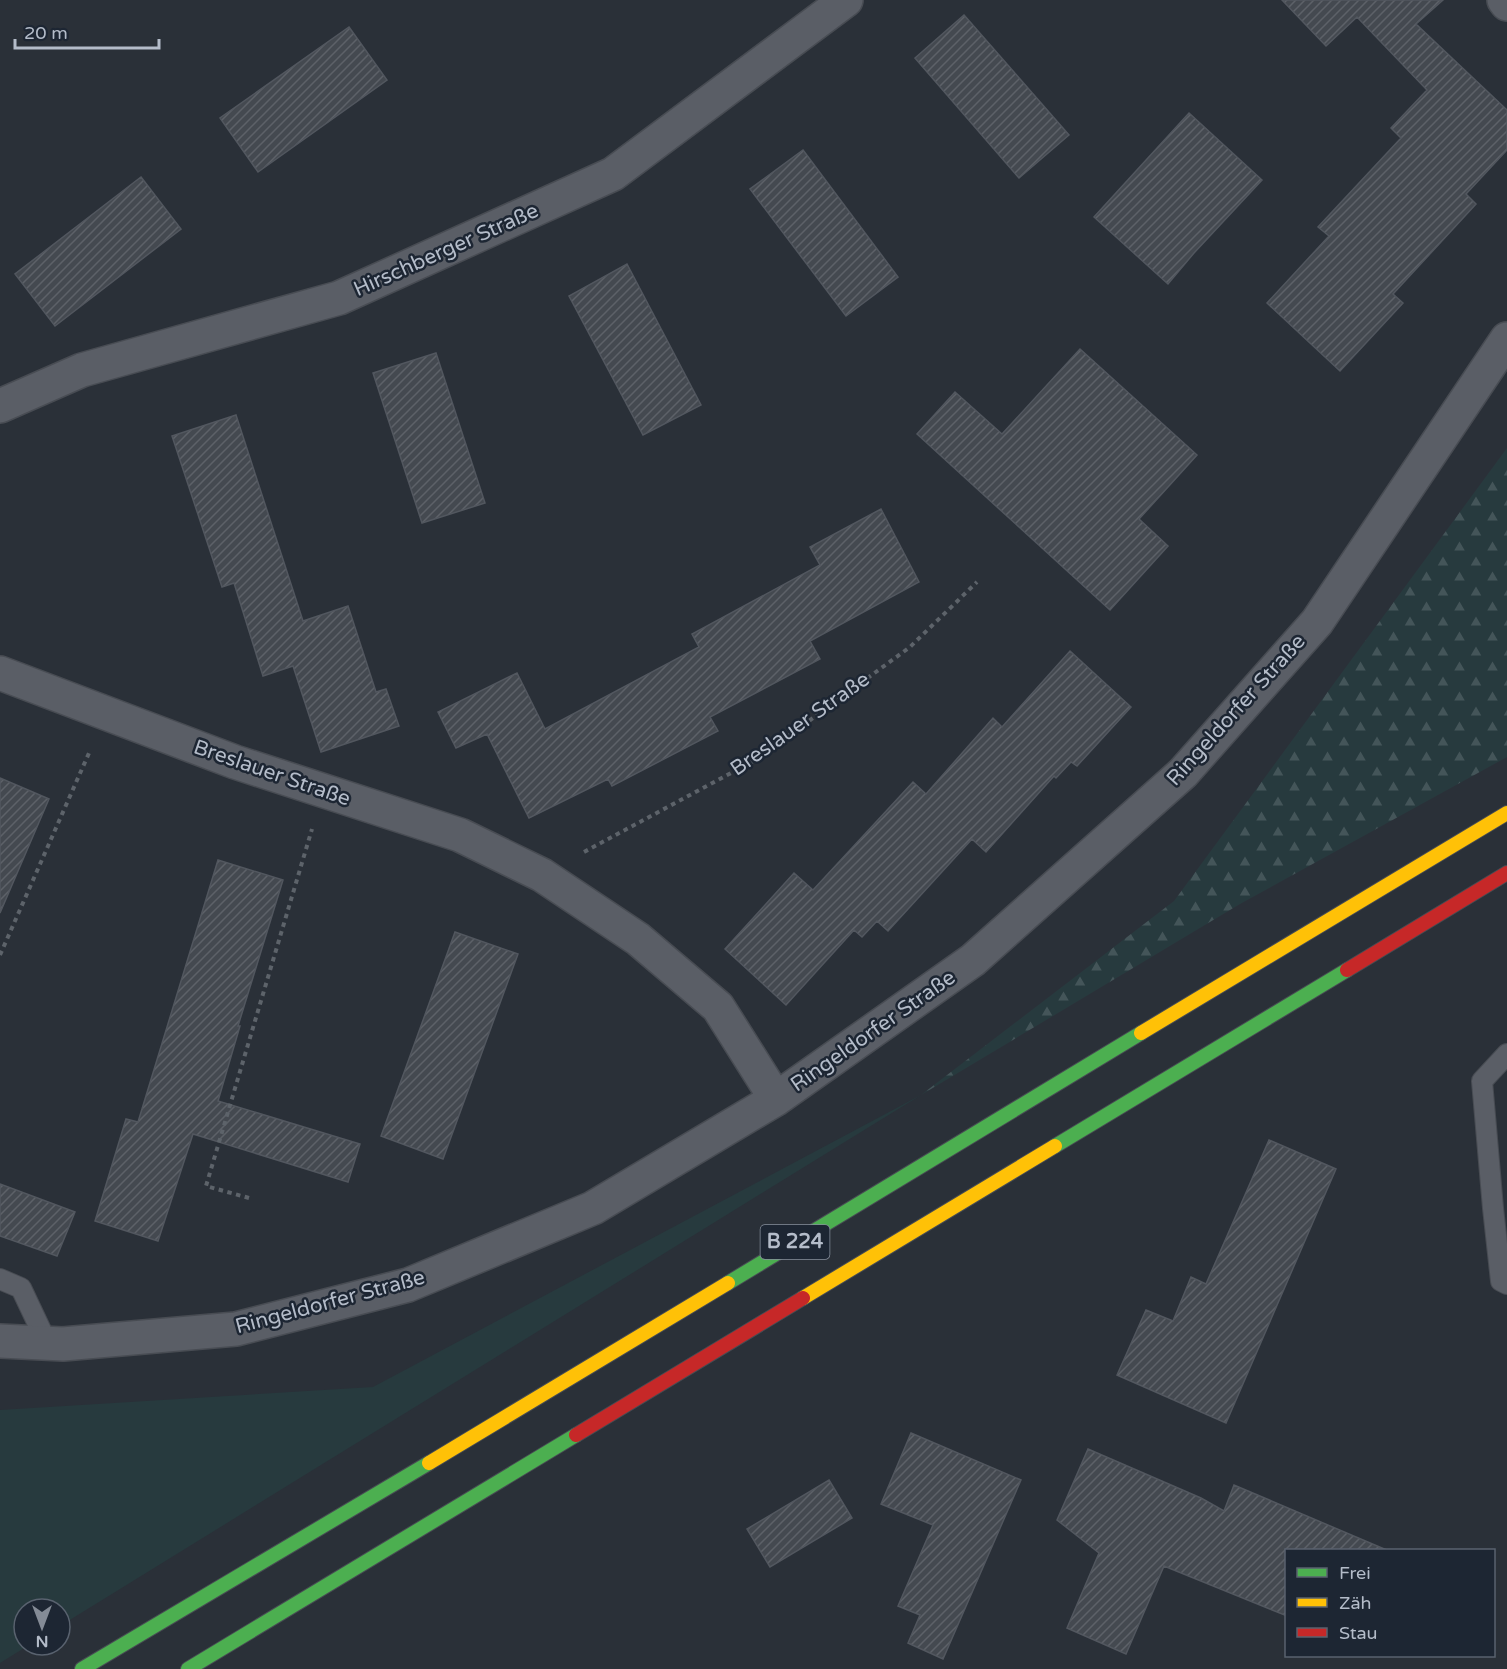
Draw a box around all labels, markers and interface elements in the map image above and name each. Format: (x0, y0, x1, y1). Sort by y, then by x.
scale bar (15, 12, 159, 50)
text: 20 m (24, 22, 68, 44)
street label: Hirschberger Straße (350, 198, 542, 302)
street label: Ringeldorfer Straße (1161, 629, 1311, 791)
street label: Breslauer Straße (726, 667, 875, 781)
street label: Breslauer Straße (190, 734, 354, 812)
street label: Ringeldorfer Straße (786, 965, 960, 1097)
road number: B 224 (760, 1225, 830, 1259)
street label: Ringeldorfer Straße (232, 1265, 428, 1339)
legend (1285, 1549, 1495, 1657)
text: Frei (1339, 1562, 1371, 1584)
text: Zäh (1339, 1592, 1372, 1614)
north arrow (12, 1597, 72, 1657)
text: Stau (1339, 1622, 1378, 1644)
text: N (36, 1631, 48, 1651)

